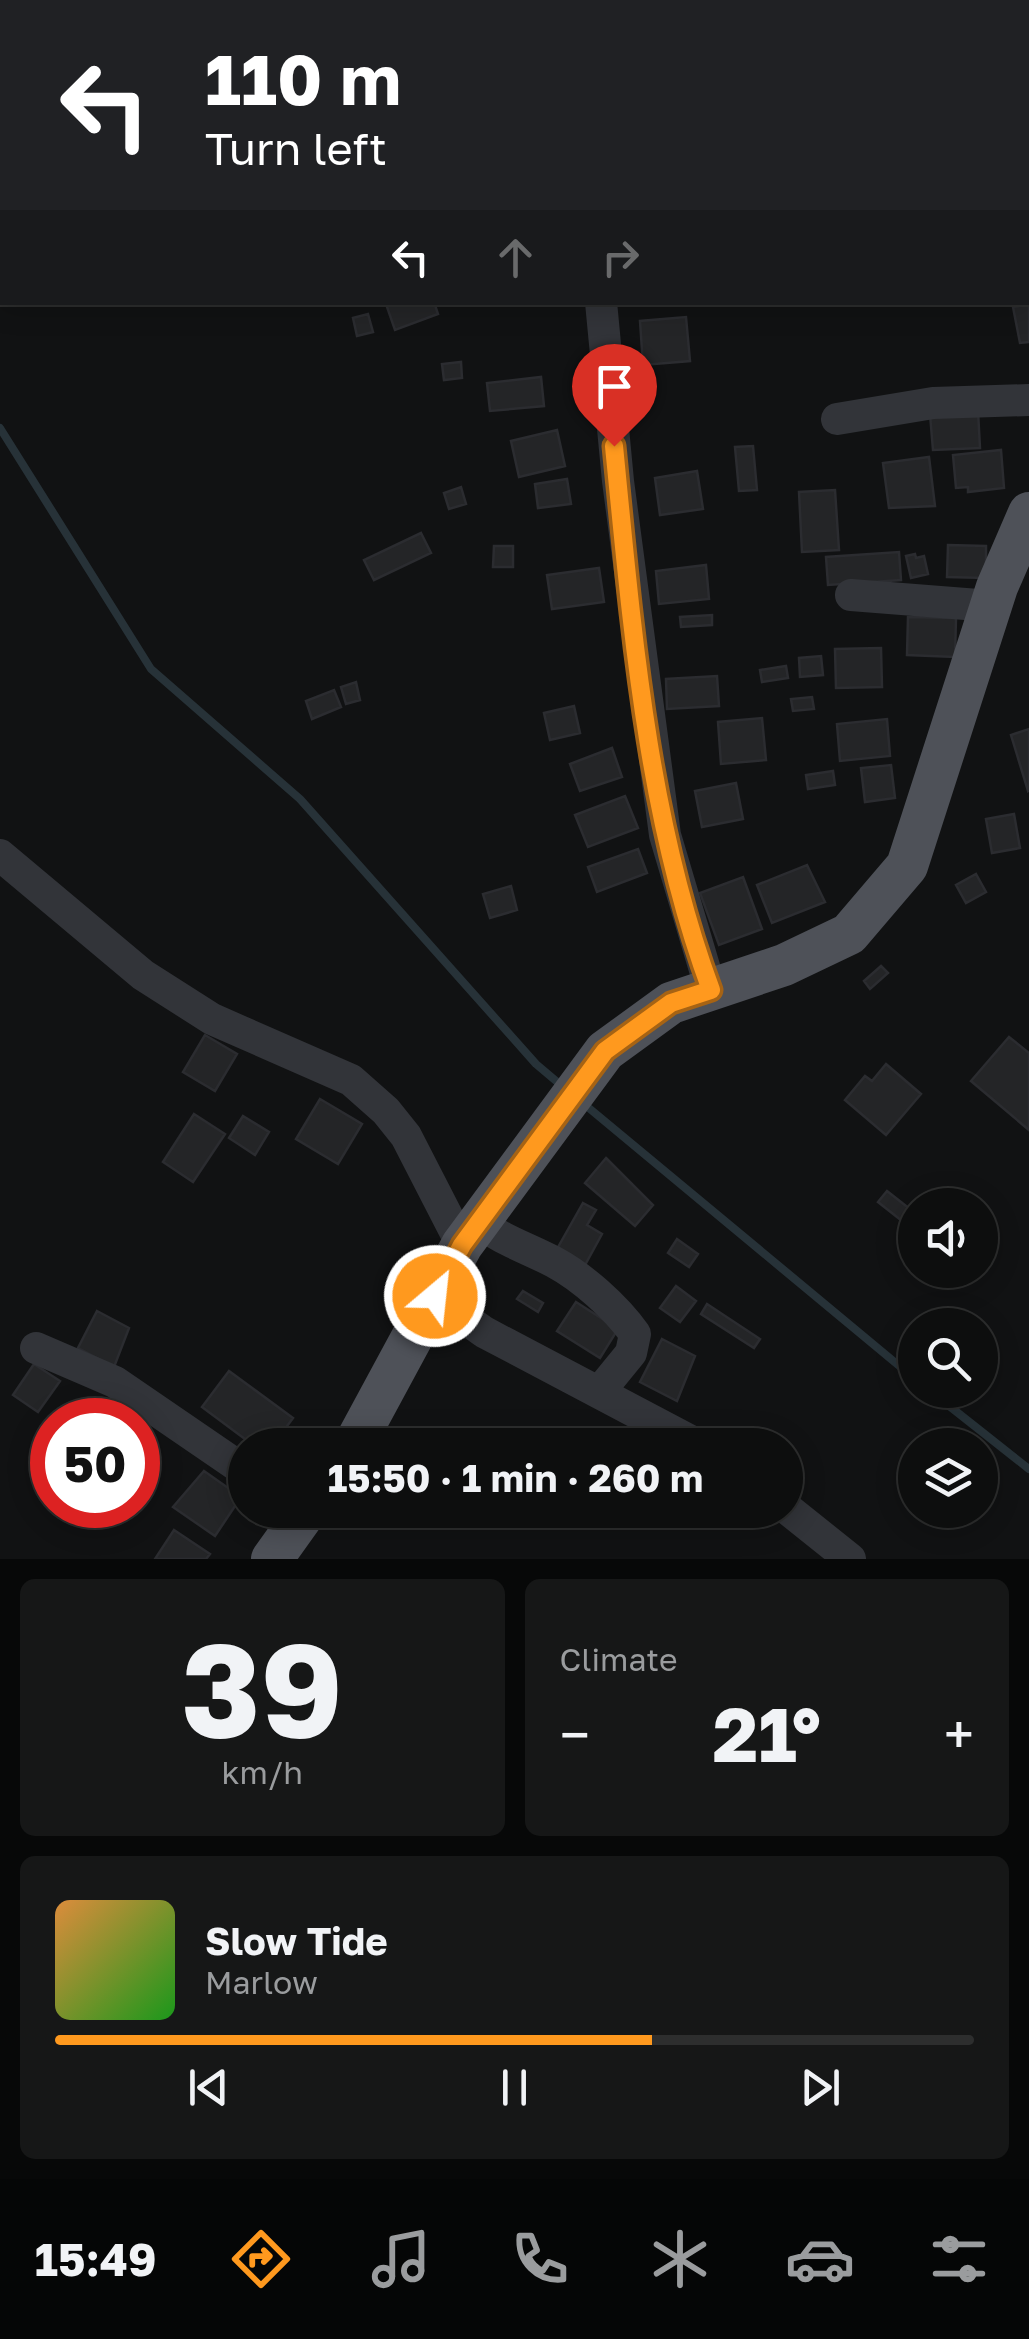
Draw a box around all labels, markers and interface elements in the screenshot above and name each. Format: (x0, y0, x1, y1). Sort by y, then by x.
text: 110 m (205, 36, 401, 120)
icon: left (40, 40, 170, 170)
text: Turn left (205, 121, 387, 175)
icon: left (383, 230, 438, 285)
icon: ahead (488, 230, 543, 285)
icon: right (593, 230, 648, 285)
pin (572, 344, 657, 447)
icon: arrive (587, 359, 642, 414)
map controls (898, 1188, 998, 1528)
button: sound (898, 1188, 998, 1288)
position arrow (383, 1244, 487, 1348)
button: search (898, 1308, 998, 1408)
speed limit sign: 50 (30, 1398, 160, 1528)
button: layers (898, 1428, 998, 1528)
text: 15:50 · 1 min · 260 m (328, 1455, 703, 1500)
text: 39 (181, 1610, 343, 1766)
text: Climate (560, 1640, 678, 1678)
text: 21° (712, 1688, 821, 1779)
text: − (560, 1701, 590, 1767)
text: + (944, 1701, 974, 1767)
text: km/h (222, 1753, 303, 1791)
text: Slow Tide (205, 1918, 388, 1963)
text: Marlow (205, 1963, 318, 2001)
icon: previous (181, 2060, 236, 2115)
icon: pause (487, 2060, 542, 2115)
icon: next (793, 2060, 848, 2115)
icon: directions (226, 2224, 296, 2294)
icon: music (366, 2224, 436, 2294)
icon: phone (505, 2224, 575, 2294)
icon: climate (645, 2224, 715, 2294)
icon: car (785, 2224, 855, 2294)
icon: filters (924, 2224, 994, 2294)
text: 15:49 (35, 2232, 157, 2286)

